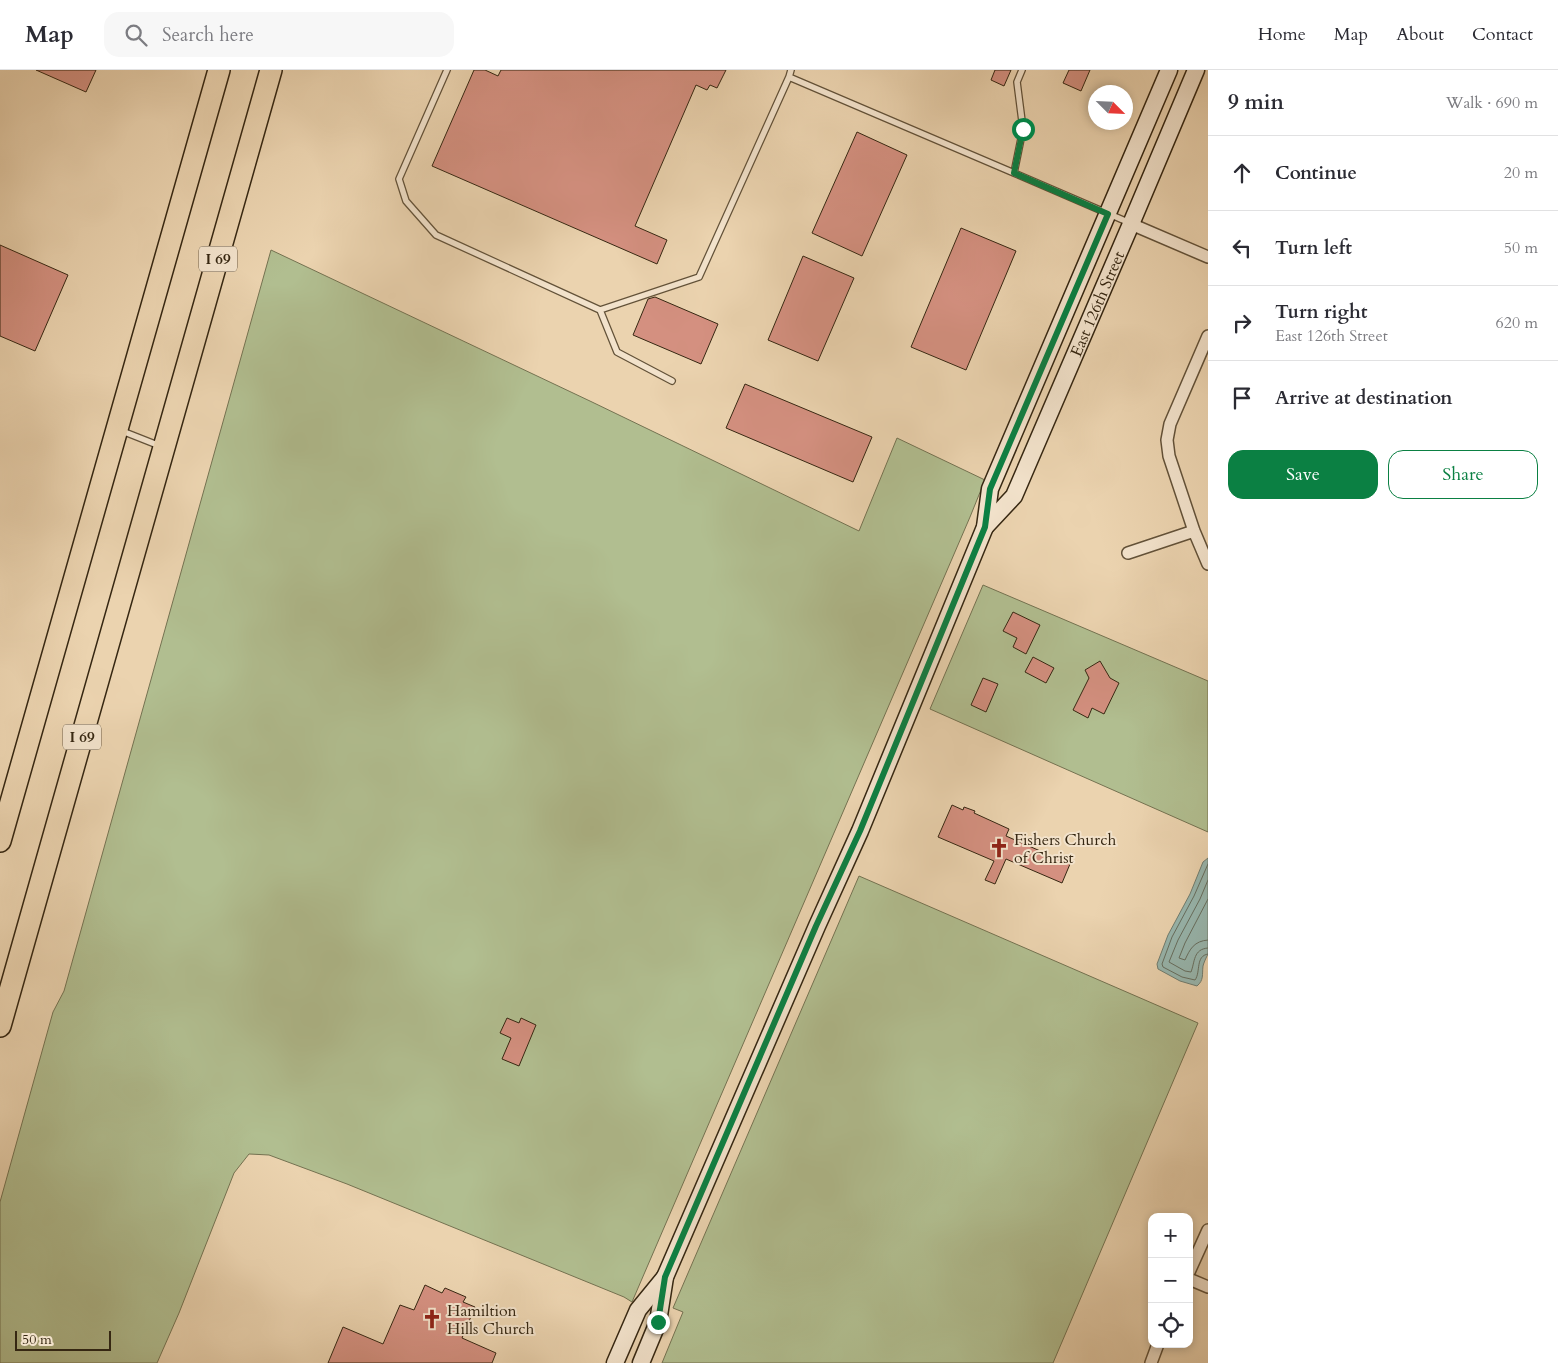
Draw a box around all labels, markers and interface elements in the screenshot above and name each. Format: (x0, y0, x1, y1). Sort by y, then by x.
search box (104, 12, 454, 57)
text: Map (25, 18, 74, 51)
icon: search (122, 21, 150, 49)
text: Search here (162, 22, 254, 48)
text: Home (1258, 22, 1306, 47)
text: Map (1334, 22, 1368, 47)
text: About (1396, 22, 1444, 47)
text: Contact (1472, 22, 1533, 47)
north arrow (1088, 85, 1133, 130)
text: 9 min (1228, 88, 1284, 117)
text: Walk · 690 m (1446, 92, 1538, 114)
route start (1012, 118, 1035, 141)
icon: ahead (1228, 159, 1256, 187)
text: Continue (1275, 160, 1357, 186)
text: 20 m (1504, 162, 1538, 184)
icon: left (1228, 234, 1256, 262)
text: Turn left (1275, 235, 1352, 261)
text: 50 m (1504, 237, 1538, 259)
road number: I 69 (199, 246, 237, 272)
street label: East 126th Street (1065, 248, 1130, 360)
text: Turn right (1275, 299, 1367, 325)
icon: right (1228, 309, 1256, 337)
text: 620 m (1496, 312, 1538, 334)
text: East 126th Street (1275, 325, 1388, 347)
icon: arrive (1228, 384, 1256, 412)
text: Arrive at destination (1275, 385, 1452, 411)
button: Save (1228, 450, 1378, 499)
button: Share (1388, 450, 1538, 499)
road number: I 69 (63, 724, 101, 750)
place label: Fishers Church of Christ (1014, 829, 1116, 869)
church icon: Fishers Church of Christ (988, 837, 1010, 859)
map controls (1148, 1213, 1193, 1348)
button: + (1148, 1213, 1193, 1258)
button: − (1148, 1258, 1193, 1303)
place label: Hamiltion Hills Church (447, 1300, 535, 1340)
button: locate (1148, 1303, 1193, 1348)
church icon: Hamiltion Hills Church (421, 1308, 443, 1330)
route end (647, 1311, 670, 1334)
scale bar (15, 1328, 111, 1351)
text: 50 m (22, 1330, 52, 1349)

